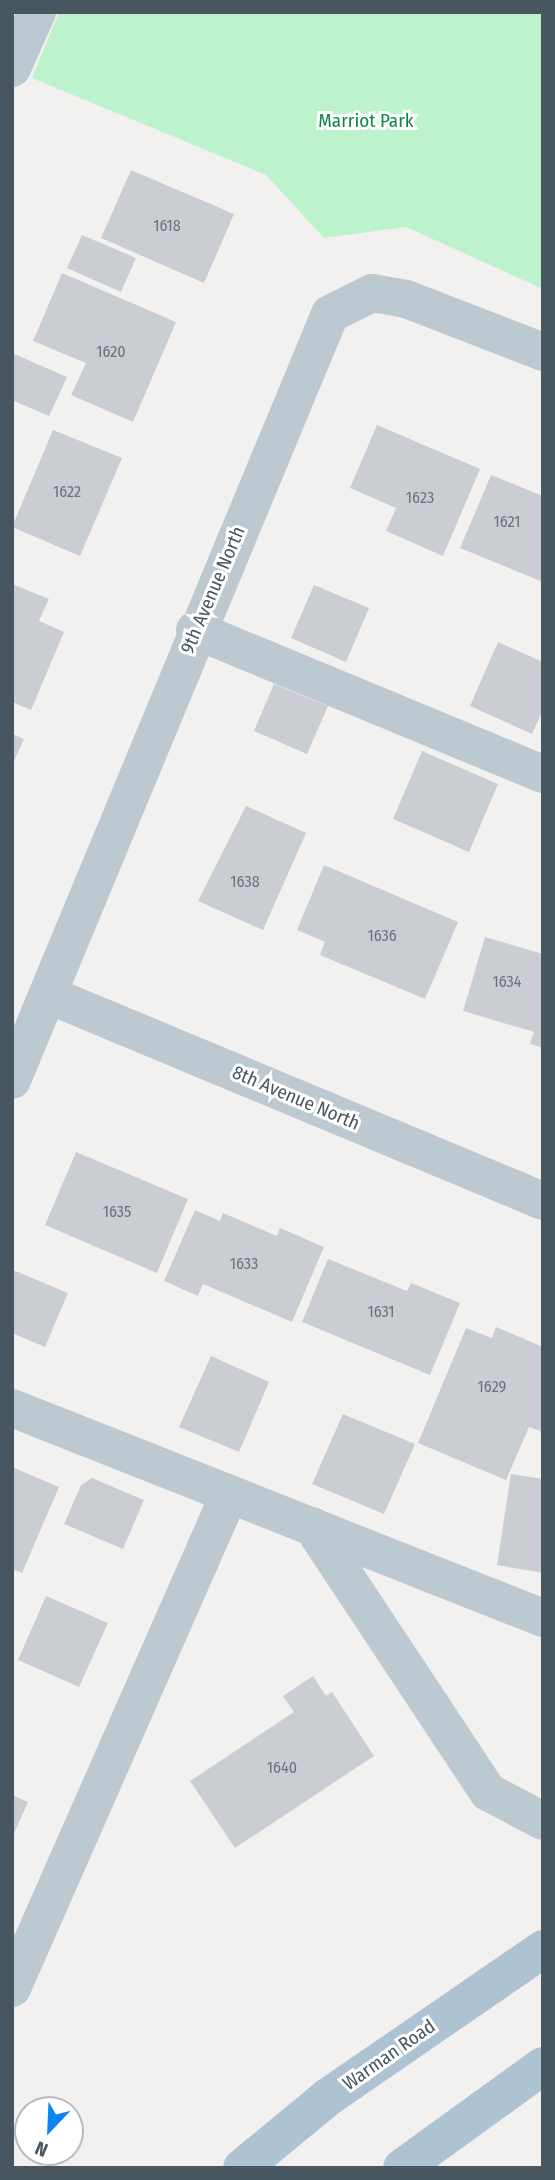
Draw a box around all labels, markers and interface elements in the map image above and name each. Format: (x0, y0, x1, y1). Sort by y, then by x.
park label: Marriot Park (318, 110, 414, 132)
house number: 1618 (153, 216, 181, 236)
house number: 1620 (96, 342, 126, 362)
house number: 1622 (53, 482, 81, 502)
house number: 1623 (406, 488, 434, 508)
house number: 1621 (494, 512, 520, 532)
street label: 9th Avenue North (176, 523, 250, 657)
house number: 1638 (230, 872, 260, 892)
house number: 1636 (367, 926, 397, 946)
house number: 1634 (493, 972, 521, 992)
street label: 8th Avenue North (229, 1061, 363, 1135)
house number: 1635 (103, 1202, 131, 1222)
house number: 1633 (230, 1254, 258, 1274)
house number: 1631 (367, 1302, 395, 1322)
house number: 1629 (478, 1377, 506, 1397)
house number: 1640 (267, 1758, 297, 1778)
street label: Warman Road (338, 2015, 440, 2095)
north arrow (14, 2096, 84, 2166)
text: N (32, 2136, 51, 2162)

